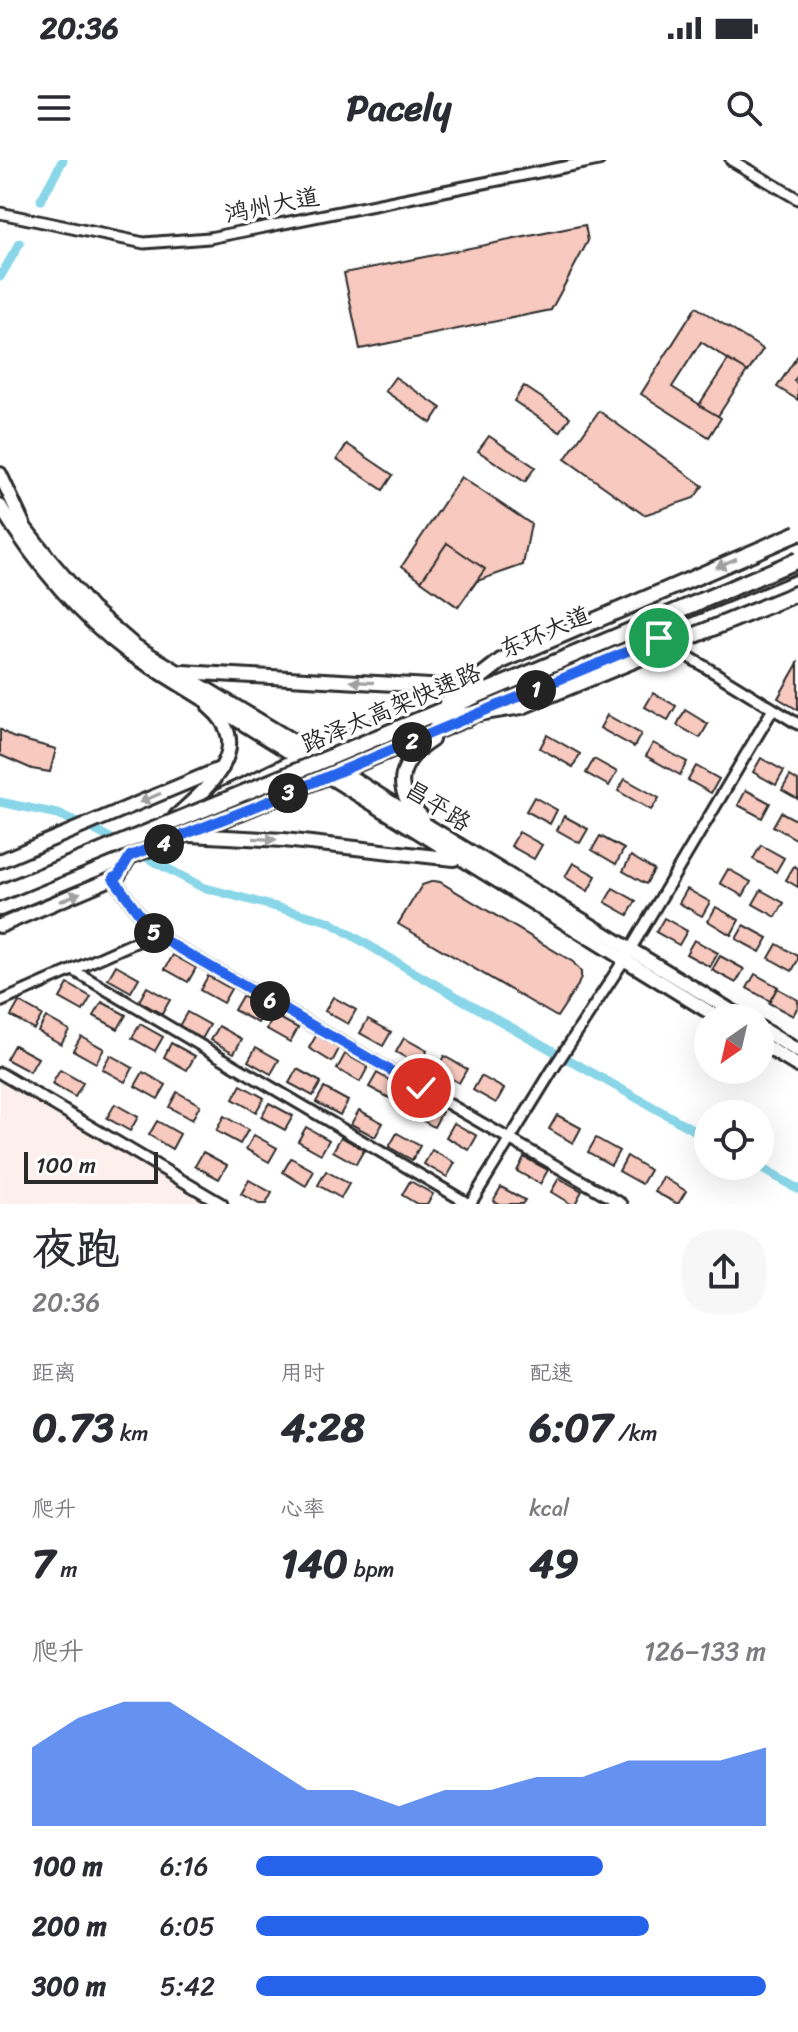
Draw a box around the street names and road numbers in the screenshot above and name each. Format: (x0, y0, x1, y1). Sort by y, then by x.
street label: 鸿州大道 (221, 175, 323, 235)
street label: 东环大道 (493, 594, 597, 670)
street label: 路泽太高架快速路 (294, 651, 488, 765)
street label: 昌平路 (396, 769, 480, 843)

